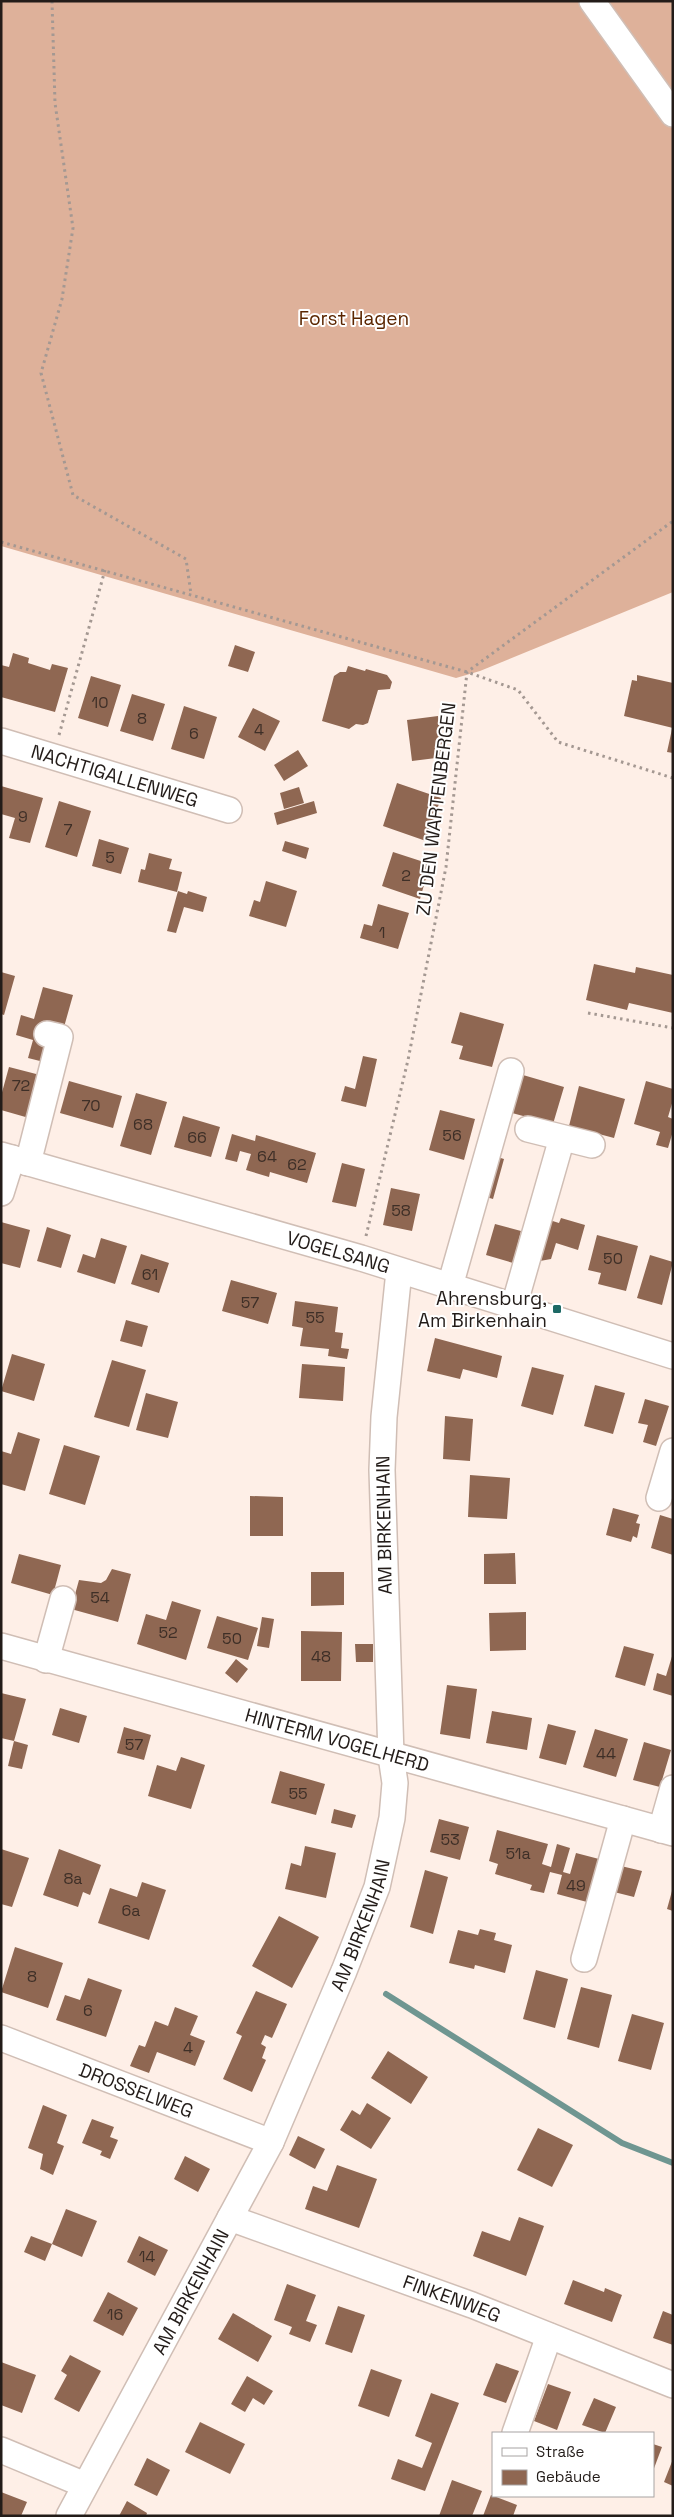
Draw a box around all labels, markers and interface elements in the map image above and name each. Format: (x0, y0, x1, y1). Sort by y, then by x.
park label: Forst Hagen (299, 306, 409, 331)
house number: 10 (92, 692, 108, 713)
street label: ZU DEN WARTENBERGEN (411, 701, 461, 917)
house number: 8 (137, 708, 147, 729)
house number: 4 (254, 719, 264, 740)
house number: 6 (189, 723, 199, 744)
street label: NACHTIGALLENWEG (28, 738, 202, 813)
house number: 9 (18, 806, 28, 827)
house number: 7 (63, 819, 73, 840)
house number: 5 (105, 847, 115, 868)
house number: 2 (401, 865, 411, 886)
house number: 1 (379, 922, 385, 943)
house number: 72 (12, 1075, 30, 1096)
house number: 70 (81, 1095, 101, 1116)
house number: 68 (133, 1114, 153, 1135)
house number: 56 (442, 1125, 462, 1146)
house number: 66 (187, 1127, 207, 1148)
house number: 64 (257, 1146, 277, 1167)
house number: 62 (287, 1154, 307, 1175)
house number: 58 (391, 1200, 411, 1221)
street label: VOGELSANG (284, 1225, 393, 1279)
house number: 50 (603, 1248, 623, 1269)
house number: 61 (142, 1264, 158, 1285)
place label: Ahrensburg, Am Birkenhain (418, 1286, 547, 1333)
house number: 57 (241, 1292, 259, 1313)
marker: Ahrensburg, Am Birkenhain (551, 1303, 563, 1315)
house number: 55 (305, 1307, 325, 1328)
street label: AM BIRKENHAIN (370, 1455, 398, 1595)
house number: 54 (90, 1587, 110, 1608)
house number: 52 (158, 1622, 178, 1643)
house number: 50 (222, 1628, 242, 1649)
house number: 48 (311, 1646, 331, 1667)
street label: HINTERM VOGELHERD (242, 1702, 432, 1777)
house number: 57 (125, 1734, 143, 1755)
house number: 44 (596, 1743, 616, 1764)
house number: 55 (288, 1783, 308, 1804)
house number: 53 (440, 1829, 460, 1850)
house number: 51a (505, 1843, 531, 1864)
street label: AM BIRKENHAIN (324, 1857, 395, 1995)
house number: 8a (63, 1868, 83, 1889)
house number: 49 (566, 1875, 586, 1896)
house number: 6a (122, 1900, 141, 1921)
house number: 8 (27, 1966, 37, 1987)
house number: 6 (83, 2000, 93, 2021)
house number: 4 (183, 2037, 193, 2058)
street label: DROSSELWEG (75, 2057, 197, 2124)
street label: AM BIRKENHAIN (146, 2224, 234, 2359)
house number: 14 (139, 2246, 155, 2267)
street label: FINKENWEG (400, 2269, 505, 2328)
house number: 16 (107, 2304, 123, 2325)
legend (492, 2432, 654, 2497)
text: Straße (536, 2442, 585, 2461)
text: Gebäude (536, 2467, 601, 2486)

